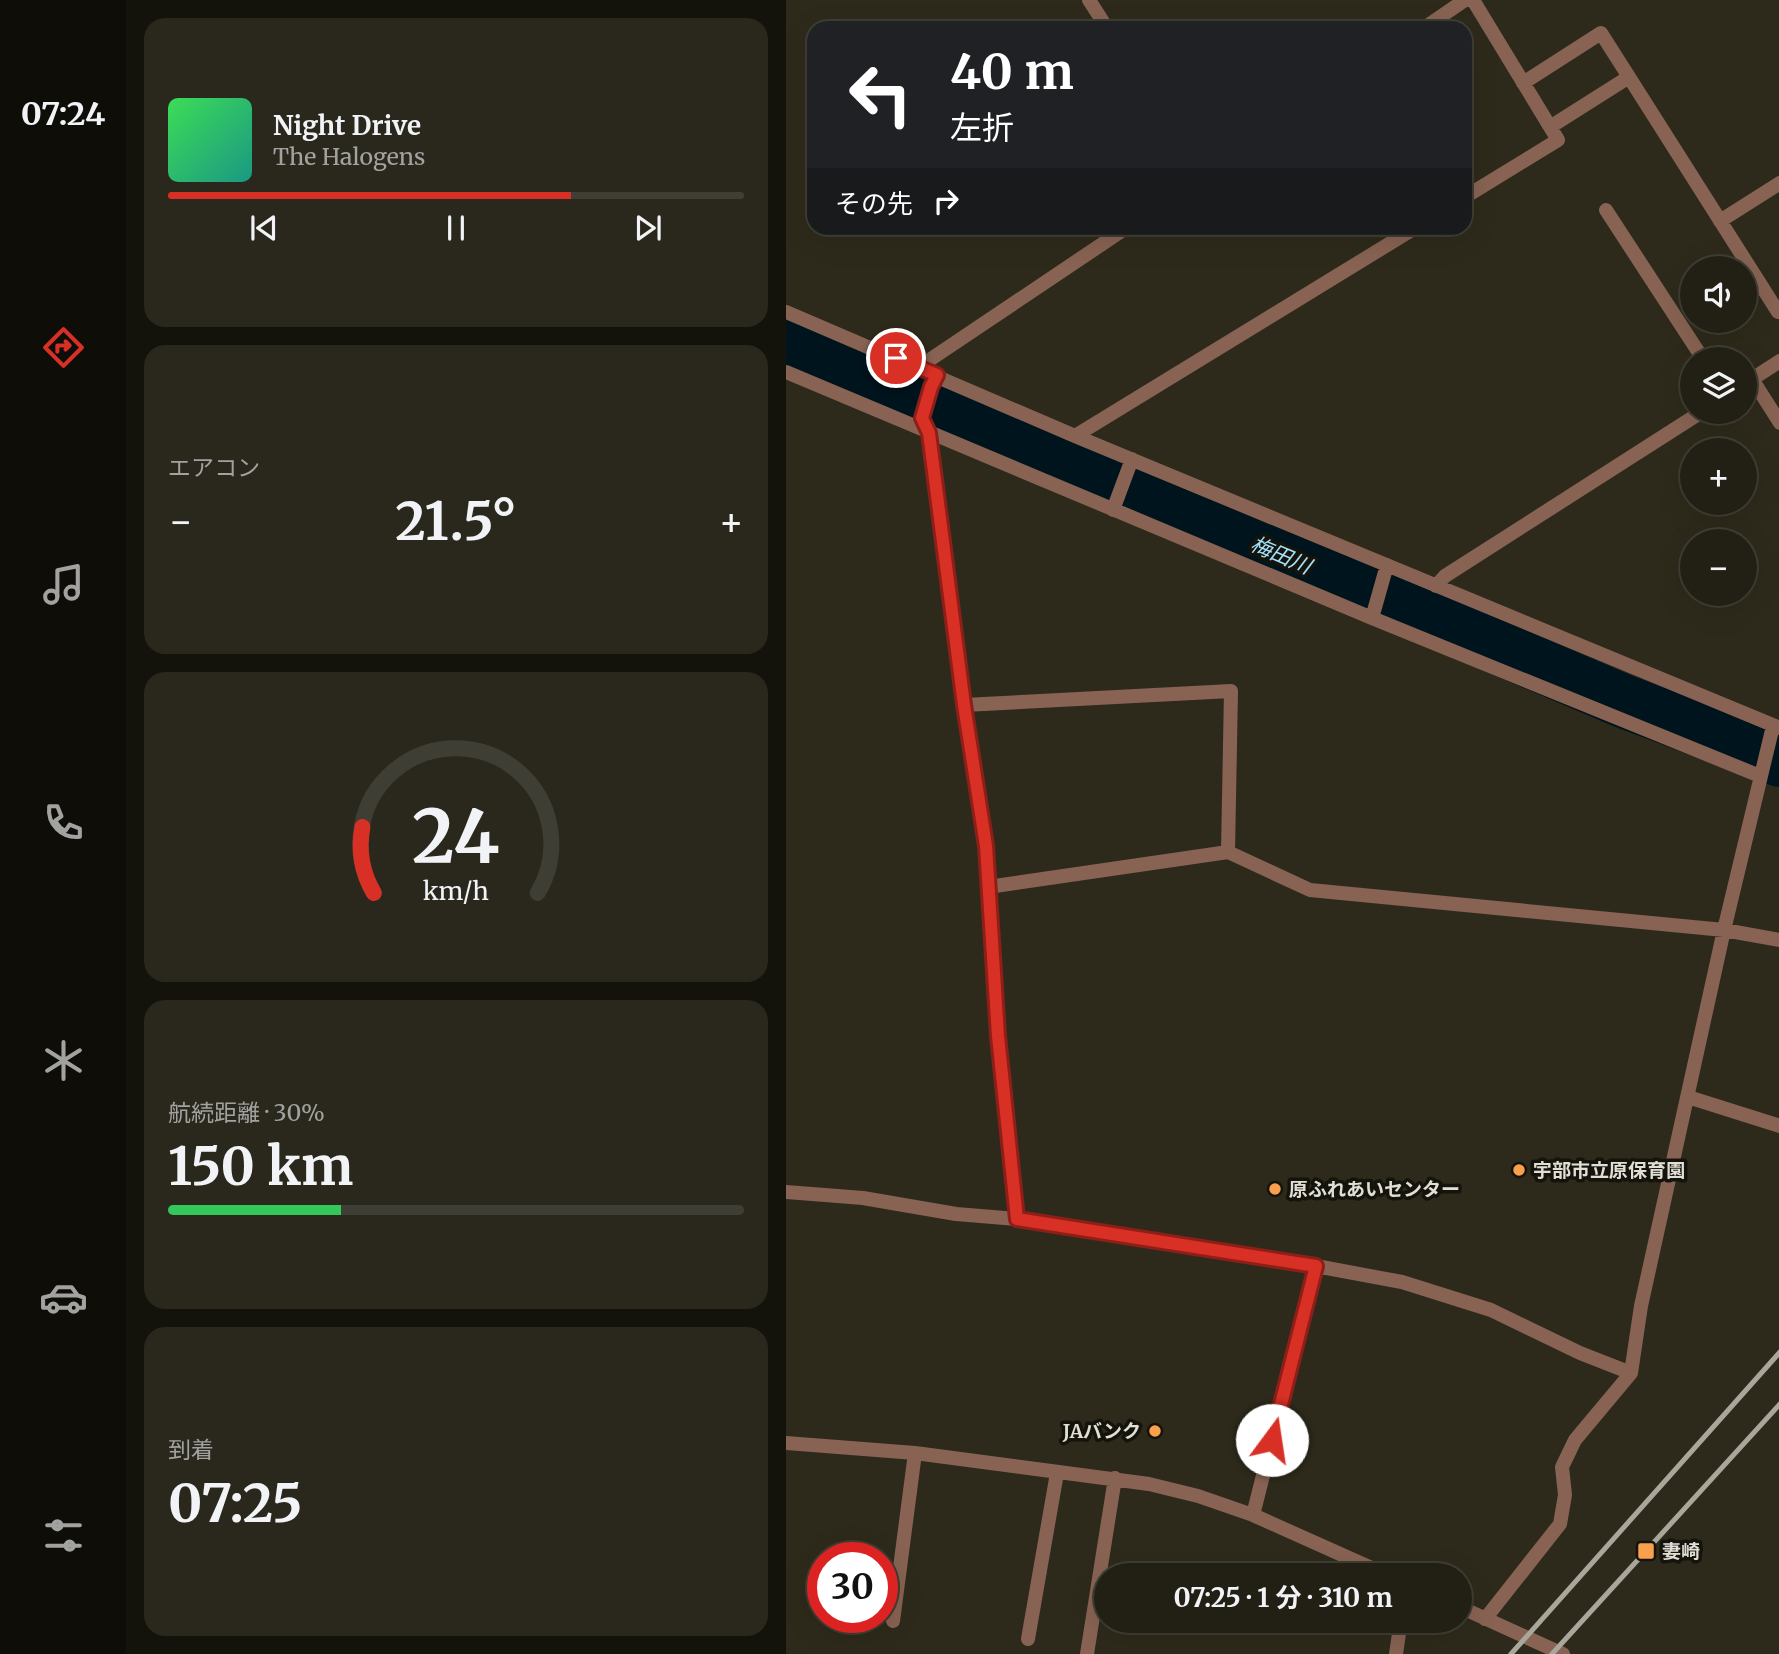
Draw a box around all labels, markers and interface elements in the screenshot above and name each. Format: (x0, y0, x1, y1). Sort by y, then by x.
text: 40 m (950, 41, 1074, 102)
icon: left (835, 49, 926, 140)
text: 07:24 (21, 94, 105, 134)
text: 左折 (950, 108, 1014, 148)
text: Night Drive (273, 109, 421, 142)
text: The Halogens (273, 142, 425, 171)
icon: right (927, 182, 965, 220)
text: その先 (835, 187, 913, 220)
icon: previous (245, 209, 283, 247)
icon: pause (437, 209, 475, 247)
icon: next (629, 209, 667, 247)
map controls (1680, 256, 1757, 606)
button: sound (1680, 256, 1757, 333)
icon: directions (39, 323, 88, 372)
pin (866, 328, 926, 388)
icon: arrive (877, 339, 915, 377)
button: layers (1680, 347, 1757, 424)
button: + (1680, 438, 1757, 515)
text: エアコン (168, 453, 260, 482)
text: 21.5° (395, 489, 517, 554)
text: − (168, 498, 193, 545)
text: + (719, 498, 744, 545)
button: − (1680, 529, 1757, 606)
water label: 梅田川 (1247, 530, 1317, 581)
icon: music (39, 560, 88, 609)
text: 24 (412, 791, 500, 883)
icon: phone (39, 798, 88, 847)
text: km/h (423, 875, 489, 907)
icon: climate (39, 1036, 88, 1085)
text: 航続距離 · 30% (168, 1098, 325, 1127)
text: 150 km (168, 1134, 353, 1199)
place label: 宇部市立原保育園 (1533, 1158, 1685, 1182)
marker: 宇部市立原保育園 (1511, 1162, 1527, 1178)
place label: 原ふれあいセンター (1289, 1177, 1460, 1201)
marker: 原ふれあいセンター (1267, 1181, 1283, 1197)
icon: car (39, 1273, 88, 1322)
position arrow (1235, 1403, 1309, 1477)
place label: JAバンク (1062, 1419, 1141, 1443)
marker: JAバンク (1147, 1423, 1163, 1439)
text: 到着 (168, 1435, 214, 1464)
text: 07:25 (168, 1471, 302, 1536)
icon: filters (39, 1511, 88, 1560)
place label: 妻崎 (1662, 1539, 1700, 1563)
marker: 妻崎 (1636, 1541, 1656, 1561)
speed limit sign: 30 (807, 1542, 898, 1633)
text: 07:25 · 1 分 · 310 m (1173, 1581, 1393, 1614)

